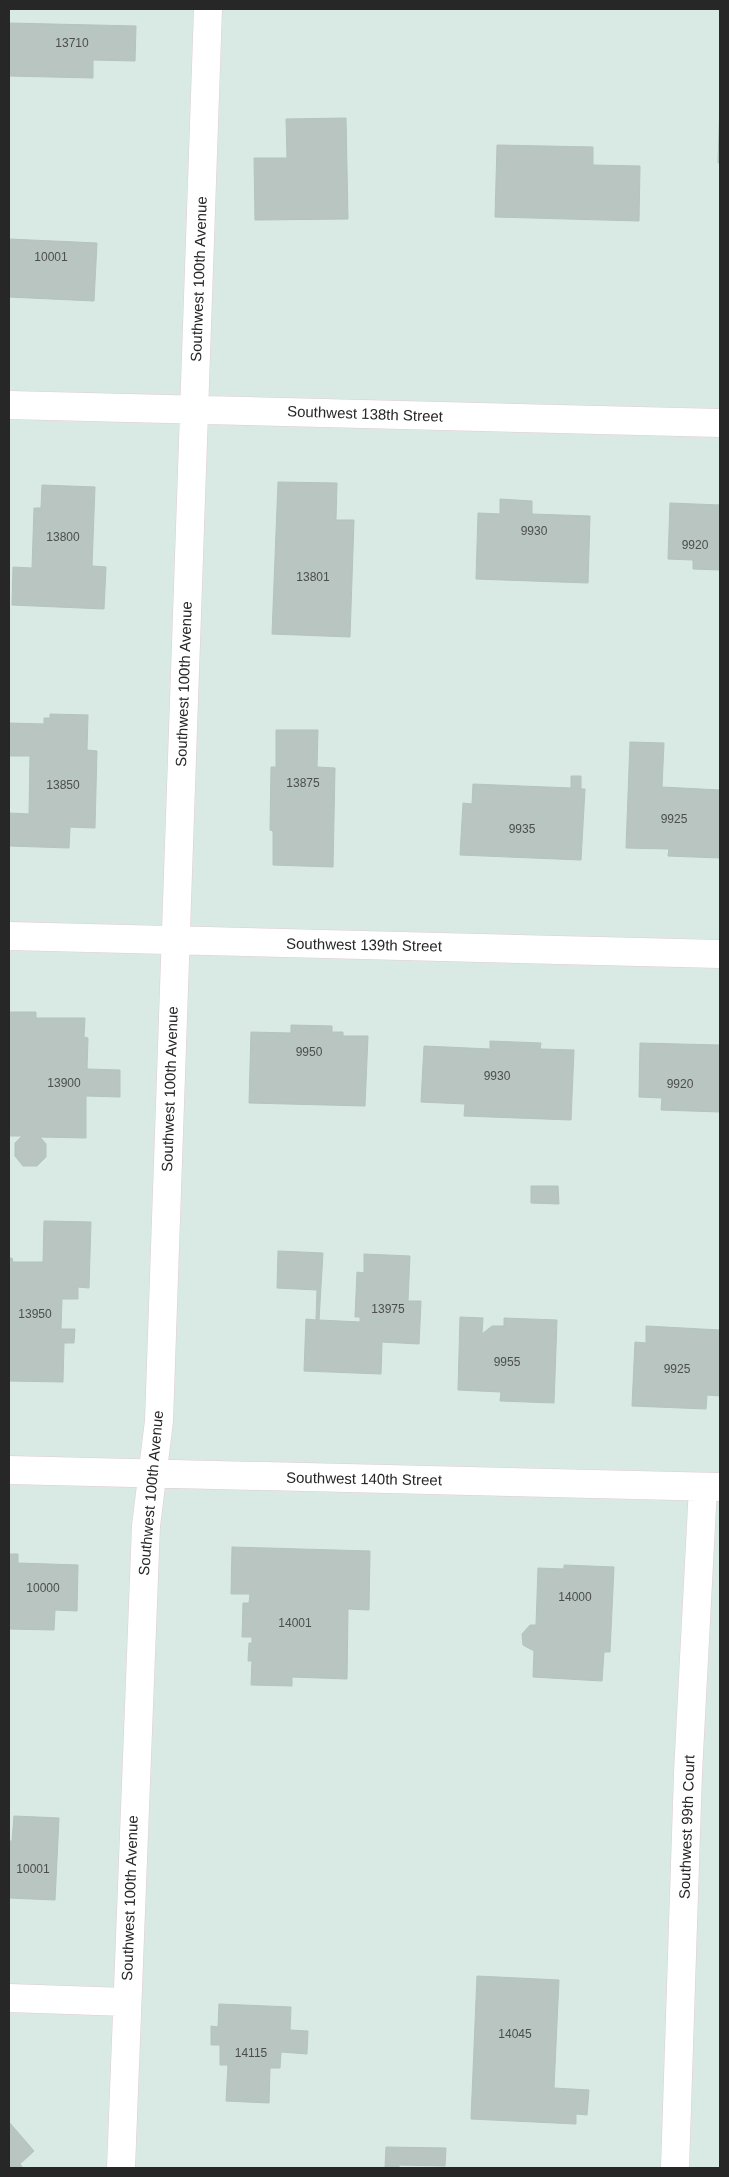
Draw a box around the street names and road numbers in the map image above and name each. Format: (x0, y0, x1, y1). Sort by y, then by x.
street label: Southwest 100th Avenue (187, 196, 210, 362)
street label: Southwest 138th Street (287, 402, 444, 425)
street label: Southwest 100th Avenue (172, 601, 195, 767)
street label: Southwest 139th Street (286, 935, 443, 954)
street label: Southwest 100th Avenue (158, 1006, 181, 1172)
street label: Southwest 100th Avenue (135, 1410, 166, 1576)
street label: Southwest 140th Street (286, 1469, 443, 1488)
street label: Southwest 99th Court (675, 1754, 698, 1899)
street label: Southwest 100th Avenue (118, 1815, 141, 1981)

